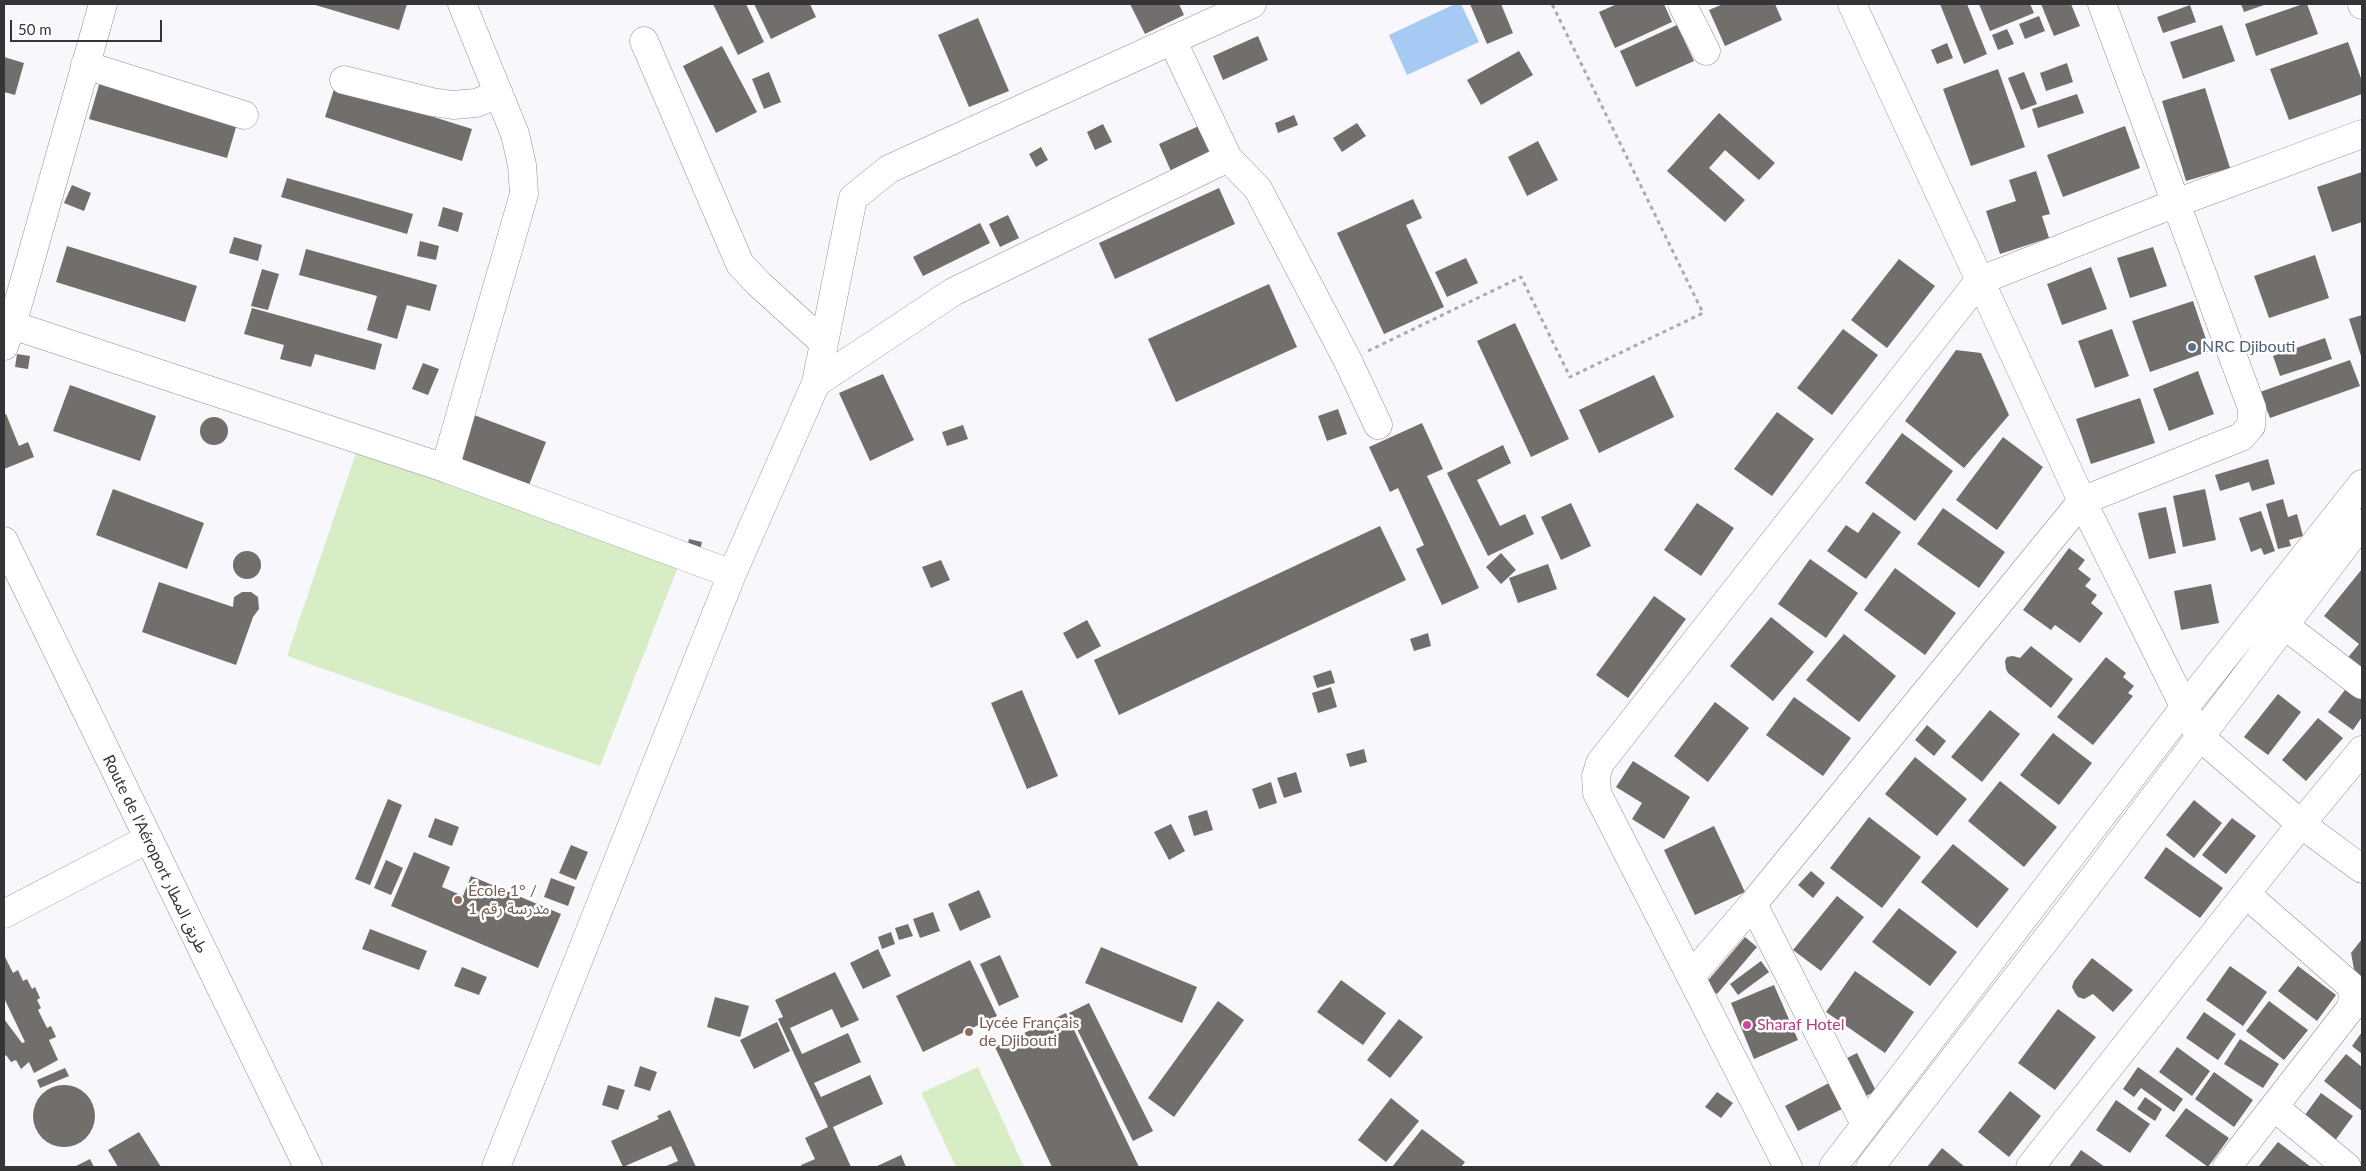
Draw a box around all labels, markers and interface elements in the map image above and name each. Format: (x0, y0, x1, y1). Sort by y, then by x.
scale bar (12, 10, 165, 42)
text: 50 m (18, 20, 52, 38)
place label: NRC Djibouti (2202, 337, 2295, 357)
marker: NRC Djibouti (2186, 341, 2198, 353)
street label: Route de l'Aéroport طريق المطار (99, 752, 211, 956)
place label: École 1° / مدرسة رقم 1 (468, 881, 550, 919)
marker: École 1° / مدرسة رقم 1 (452, 894, 464, 906)
place label: Lycée Français de Djibouti (979, 1013, 1080, 1051)
place label: Sharaf Hotel (1757, 1015, 1844, 1035)
marker: Sharaf Hotel (1741, 1019, 1753, 1031)
marker: Lycée Français de Djibouti (963, 1026, 975, 1038)

